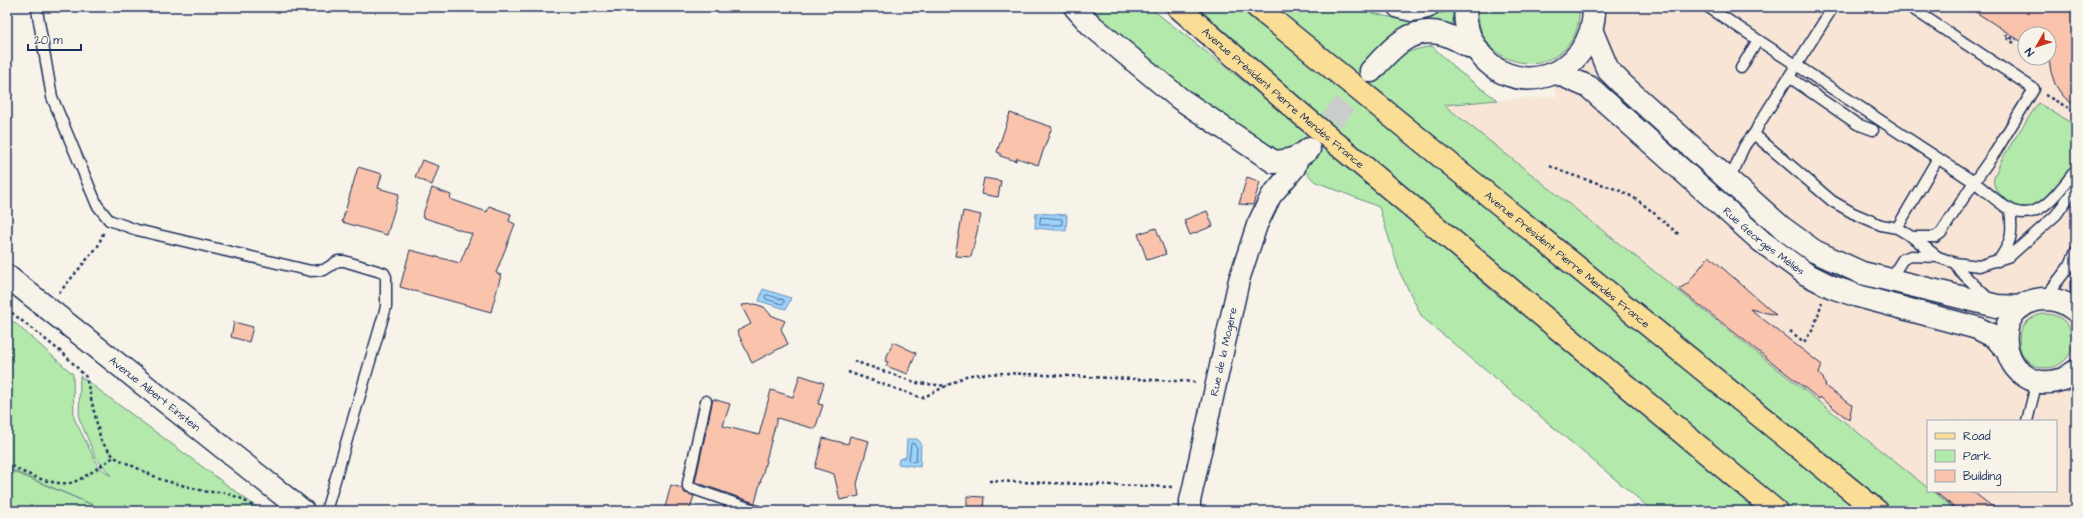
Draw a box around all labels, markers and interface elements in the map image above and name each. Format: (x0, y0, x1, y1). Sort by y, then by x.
street label: Avenue Président Pierre Mendès France (1199, 24, 1368, 172)
scale bar (28, 26, 81, 52)
north arrow (2017, 26, 2057, 66)
text: 20 m (34, 32, 63, 49)
text: N (2022, 45, 2038, 59)
street label: Avenue Président Pierre Mendès France (1481, 187, 1653, 331)
street label: Rue Georges Méliès (1720, 203, 1808, 279)
street label: Rue de la Mogère (1206, 306, 1240, 397)
street label: Avenue Albert Einstein (106, 353, 204, 435)
legend (1927, 420, 2057, 492)
text: Road (1963, 428, 1991, 445)
text: Park (1963, 448, 1991, 465)
text: Building (1963, 468, 2001, 486)

